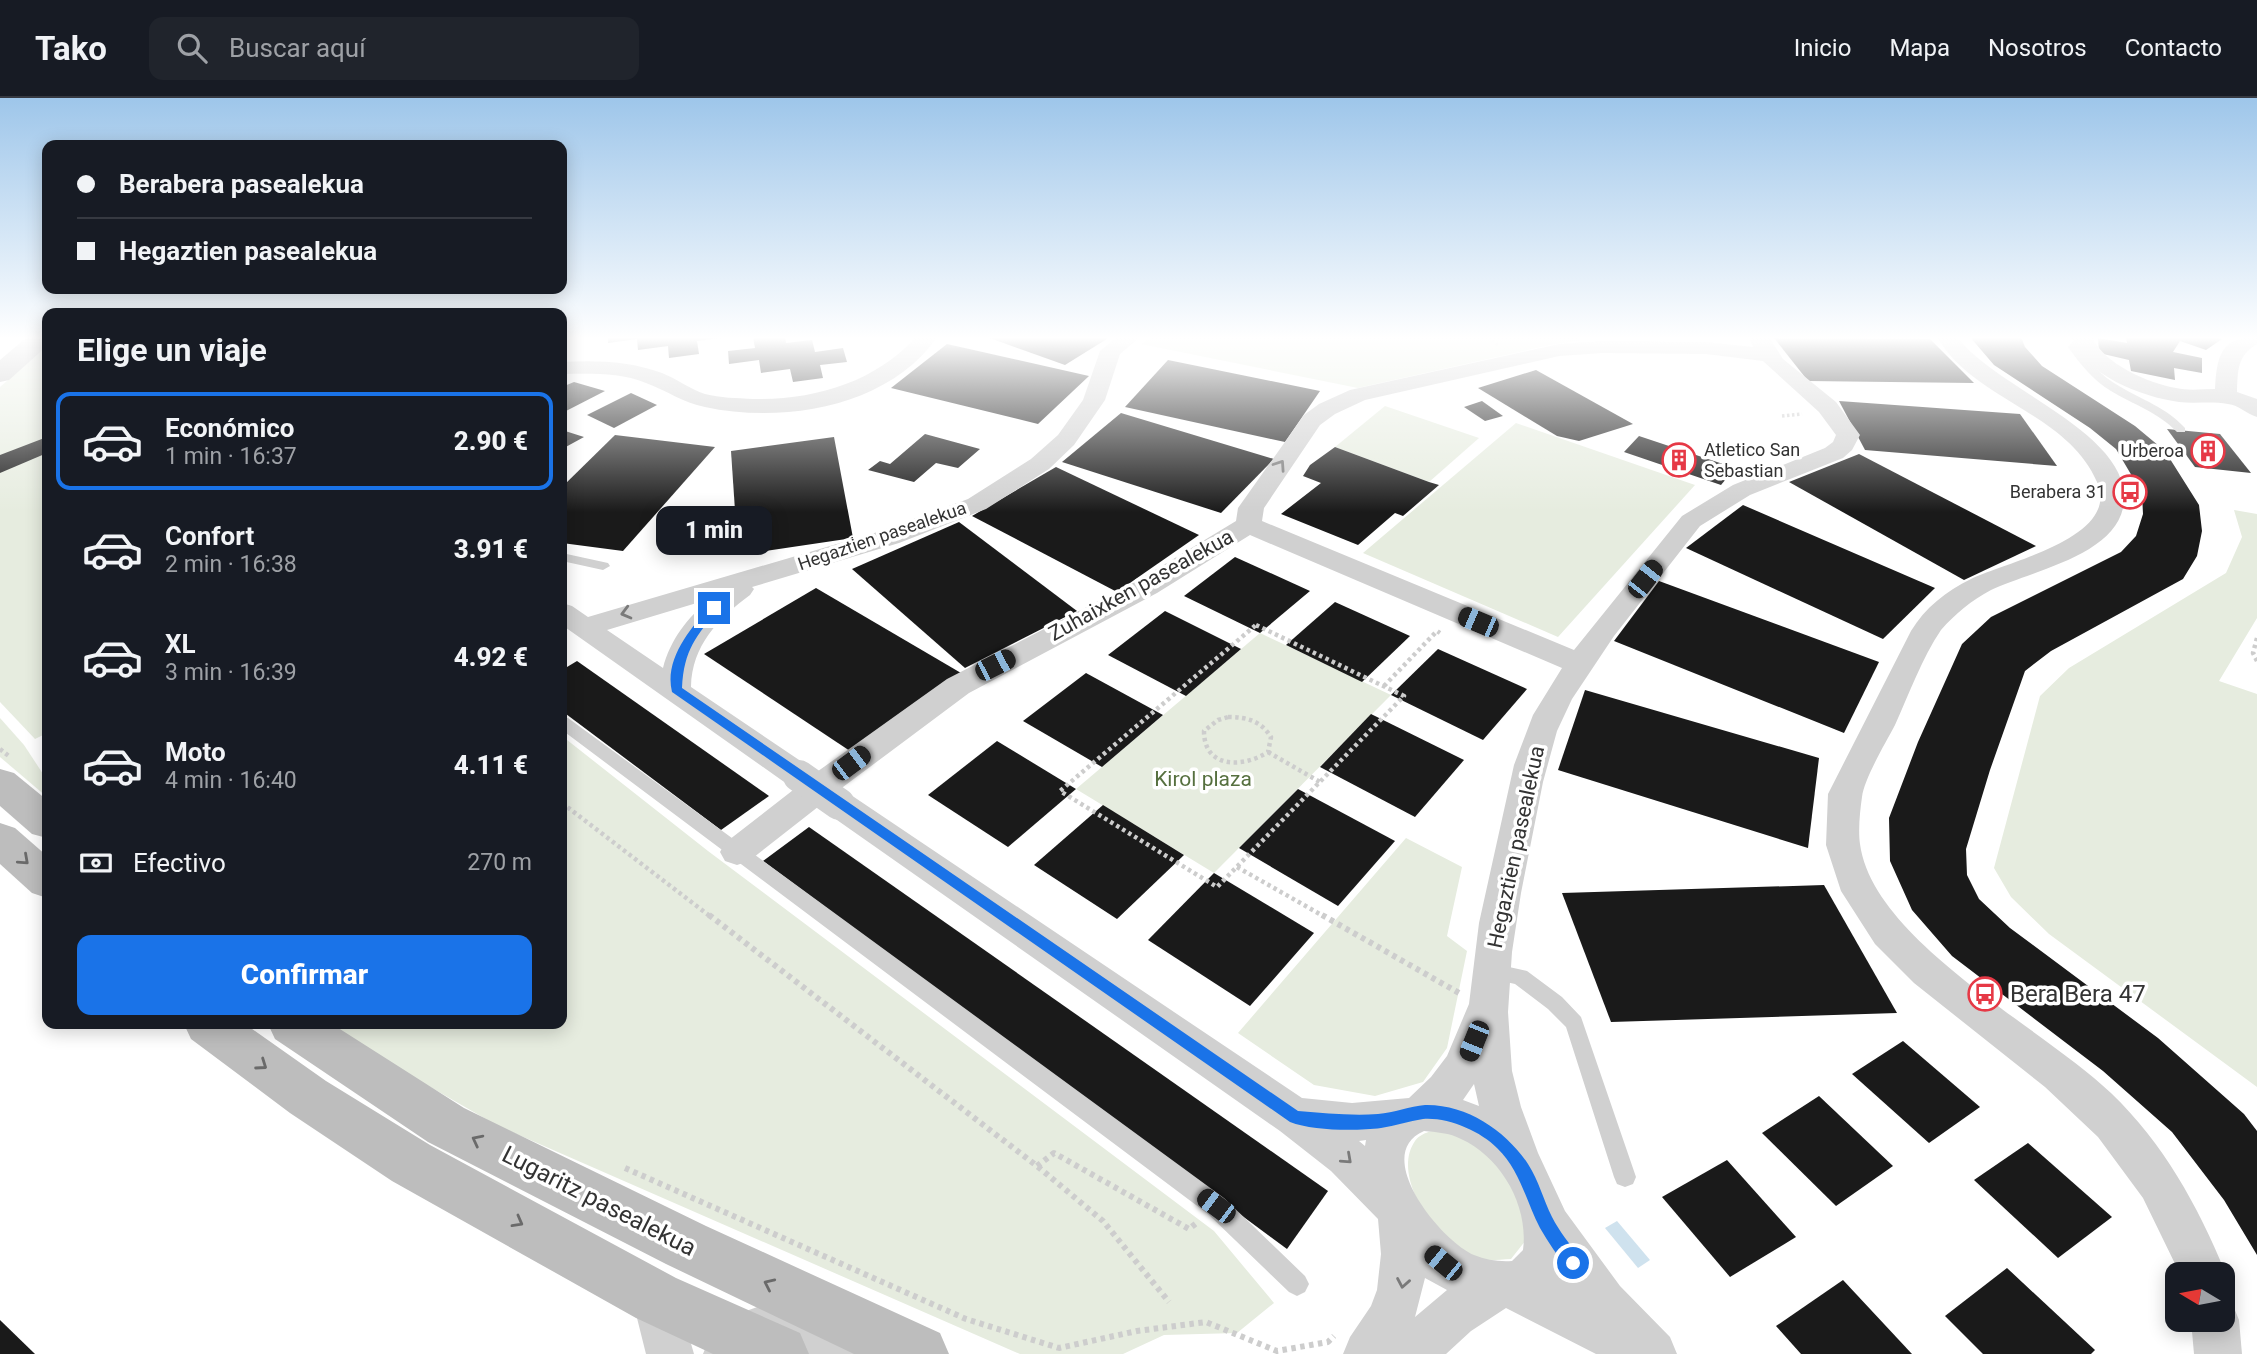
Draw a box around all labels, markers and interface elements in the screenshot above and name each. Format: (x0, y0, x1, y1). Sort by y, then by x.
search box (149, 17, 639, 80)
text: Tako (35, 29, 107, 68)
icon: search (173, 29, 211, 67)
text: Buscar aquí (229, 33, 366, 63)
text: Inicio (1794, 34, 1851, 62)
text: Mapa (1889, 34, 1950, 62)
text: Nosotros (1988, 34, 2087, 62)
text: Contacto (2125, 34, 2222, 62)
text: Berabera pasealekua (119, 169, 364, 199)
text: Hegaztien pasealekua (119, 236, 377, 266)
text: Elige un viaje (77, 331, 267, 369)
icon: car (81, 410, 144, 473)
text: Económico (165, 413, 294, 443)
text: 2.90 € (454, 426, 528, 456)
building icon: Urberoa (2189, 432, 2227, 470)
place label: Atletico San Sebastian (1704, 439, 1800, 481)
place label: Urberoa (2121, 440, 2184, 461)
building icon: Atletico San Sebastian (1660, 441, 1698, 479)
text: 1 min · 16:37 (165, 443, 297, 470)
one-way arrow (1272, 460, 1284, 473)
bus stop icon: Berabera 31 (2111, 473, 2149, 511)
place label: Berabera 31 (2010, 481, 2106, 502)
street label: Hegaztien pasealekua (795, 497, 969, 574)
callout: 1 min (656, 506, 772, 556)
text: 1 min (685, 517, 743, 544)
icon: car (81, 518, 144, 581)
text: Confort (165, 521, 254, 551)
street label: Zuhaixken pasealekua (1045, 524, 1237, 646)
text: 3.91 € (454, 534, 528, 564)
text: 2 min · 16:38 (165, 551, 297, 578)
car (1624, 556, 1667, 602)
route end (698, 592, 730, 624)
car (1455, 604, 1502, 640)
one-way arrow (620, 605, 632, 619)
icon: car (81, 626, 144, 689)
text: XL (165, 629, 196, 659)
text: 4.92 € (454, 642, 528, 672)
car (972, 646, 1019, 684)
text: 3 min · 16:39 (165, 659, 297, 686)
icon: car (81, 734, 144, 797)
text: Moto (165, 737, 226, 767)
car (828, 742, 875, 784)
street label: Hegaztien pasealekua (1483, 744, 1549, 950)
text: 4.11 € (454, 750, 528, 780)
text: 4 min · 16:40 (165, 767, 297, 794)
park label: Kirol plaza (1154, 767, 1252, 791)
icon: cash (77, 844, 115, 882)
text: Efectivo (133, 848, 226, 878)
text: 270 m (467, 849, 532, 876)
one-way arrow (15, 852, 28, 864)
button: Confirmar (77, 935, 532, 1015)
bus stop icon: Bera Bera 47 (1966, 975, 2004, 1013)
place label: Bera Bera 47 (2010, 980, 2146, 1008)
car (1457, 1018, 1492, 1064)
one-way arrow (254, 1056, 267, 1069)
one-way arrow (472, 1135, 484, 1149)
street label: Lugaritz pasealekua (498, 1140, 700, 1262)
one-way arrow (1339, 1151, 1352, 1163)
car (1193, 1185, 1240, 1227)
one-way arrow (511, 1214, 524, 1227)
car (1421, 1242, 1466, 1284)
route start (1557, 1247, 1589, 1279)
north arrow (2165, 1262, 2235, 1332)
map controls (2165, 1262, 2235, 1332)
one-way arrow (1396, 1277, 1411, 1289)
one-way arrow (764, 1278, 776, 1292)

